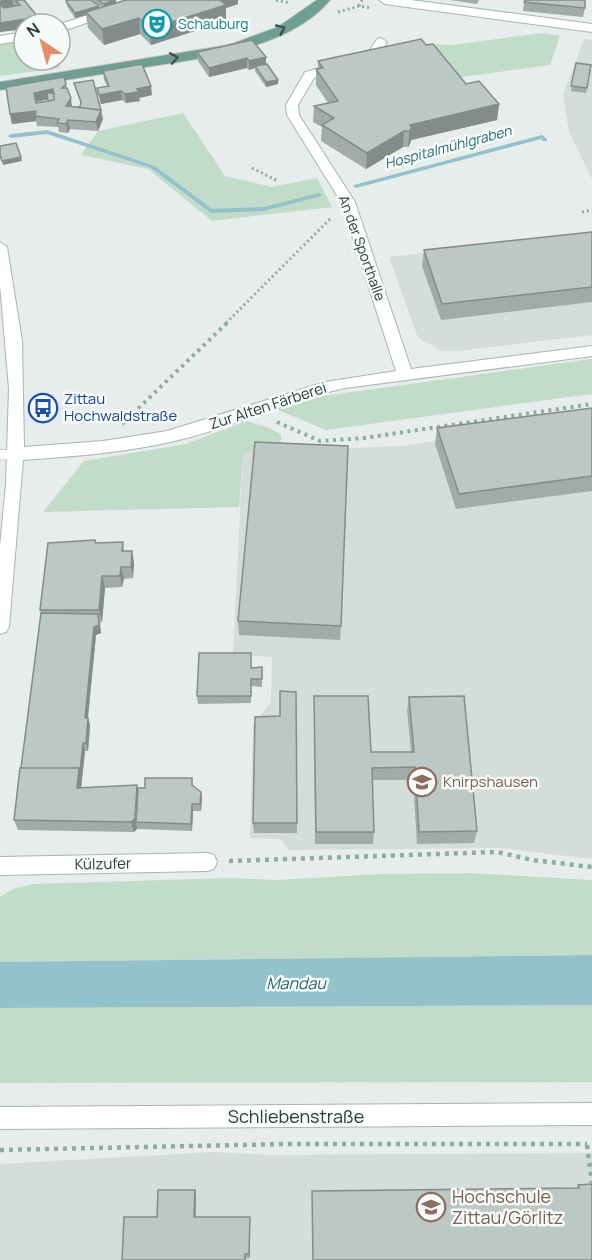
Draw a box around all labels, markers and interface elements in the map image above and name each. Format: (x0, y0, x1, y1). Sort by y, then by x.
theatre icon: Schauburg (141, 8, 173, 40)
north arrow (12, 12, 72, 72)
place label: Schauburg (178, 14, 248, 33)
text: N (22, 18, 44, 42)
one-way arrow (274, 25, 285, 37)
one-way arrow (169, 52, 179, 65)
water label: Hospitalmühlgraben (382, 120, 514, 173)
street label: An der Sporthalle (335, 192, 390, 303)
street label: Zur Alten Färberei (207, 377, 329, 434)
place label: Zittau Hochwaldstraße (64, 388, 177, 426)
bus stop icon: Zittau Hochwaldstraße (27, 392, 59, 424)
school or university icon: Knirpshausen (406, 766, 438, 798)
place label: Knirpshausen (443, 771, 538, 792)
street label: Külzufer (74, 852, 132, 874)
water label: Mandau (266, 972, 327, 994)
street label: Schliebenstraße (228, 1104, 364, 1128)
place label: Hochschule Zittau/Görlitz (452, 1184, 563, 1229)
school or university icon: Hochschule Zittau/Görlitz (415, 1191, 447, 1223)

